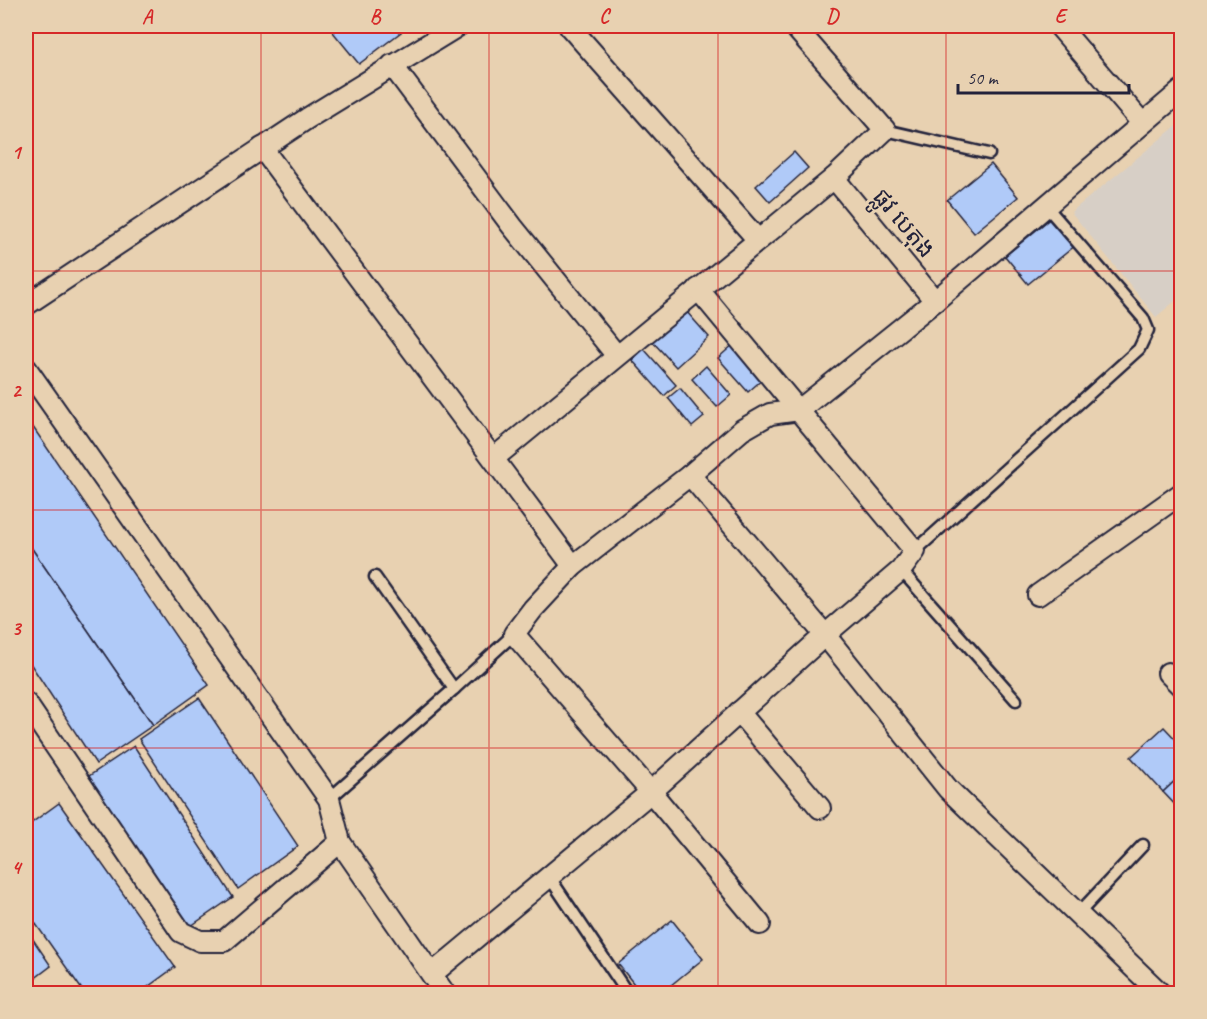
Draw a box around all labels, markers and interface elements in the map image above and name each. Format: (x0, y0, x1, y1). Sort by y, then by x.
text: A (142, 4, 154, 29)
text: B (370, 4, 382, 29)
text: C (599, 4, 611, 29)
text: D (826, 4, 840, 29)
text: E (1055, 4, 1069, 29)
scale bar (958, 57, 1129, 95)
text: 50 m (967, 67, 1000, 89)
text: 1 (12, 140, 23, 165)
street label: ផ្លូវ បេតុង (861, 182, 942, 268)
text: 2 (12, 378, 23, 403)
text: 3 (12, 616, 23, 641)
text: 4 (12, 855, 24, 880)

